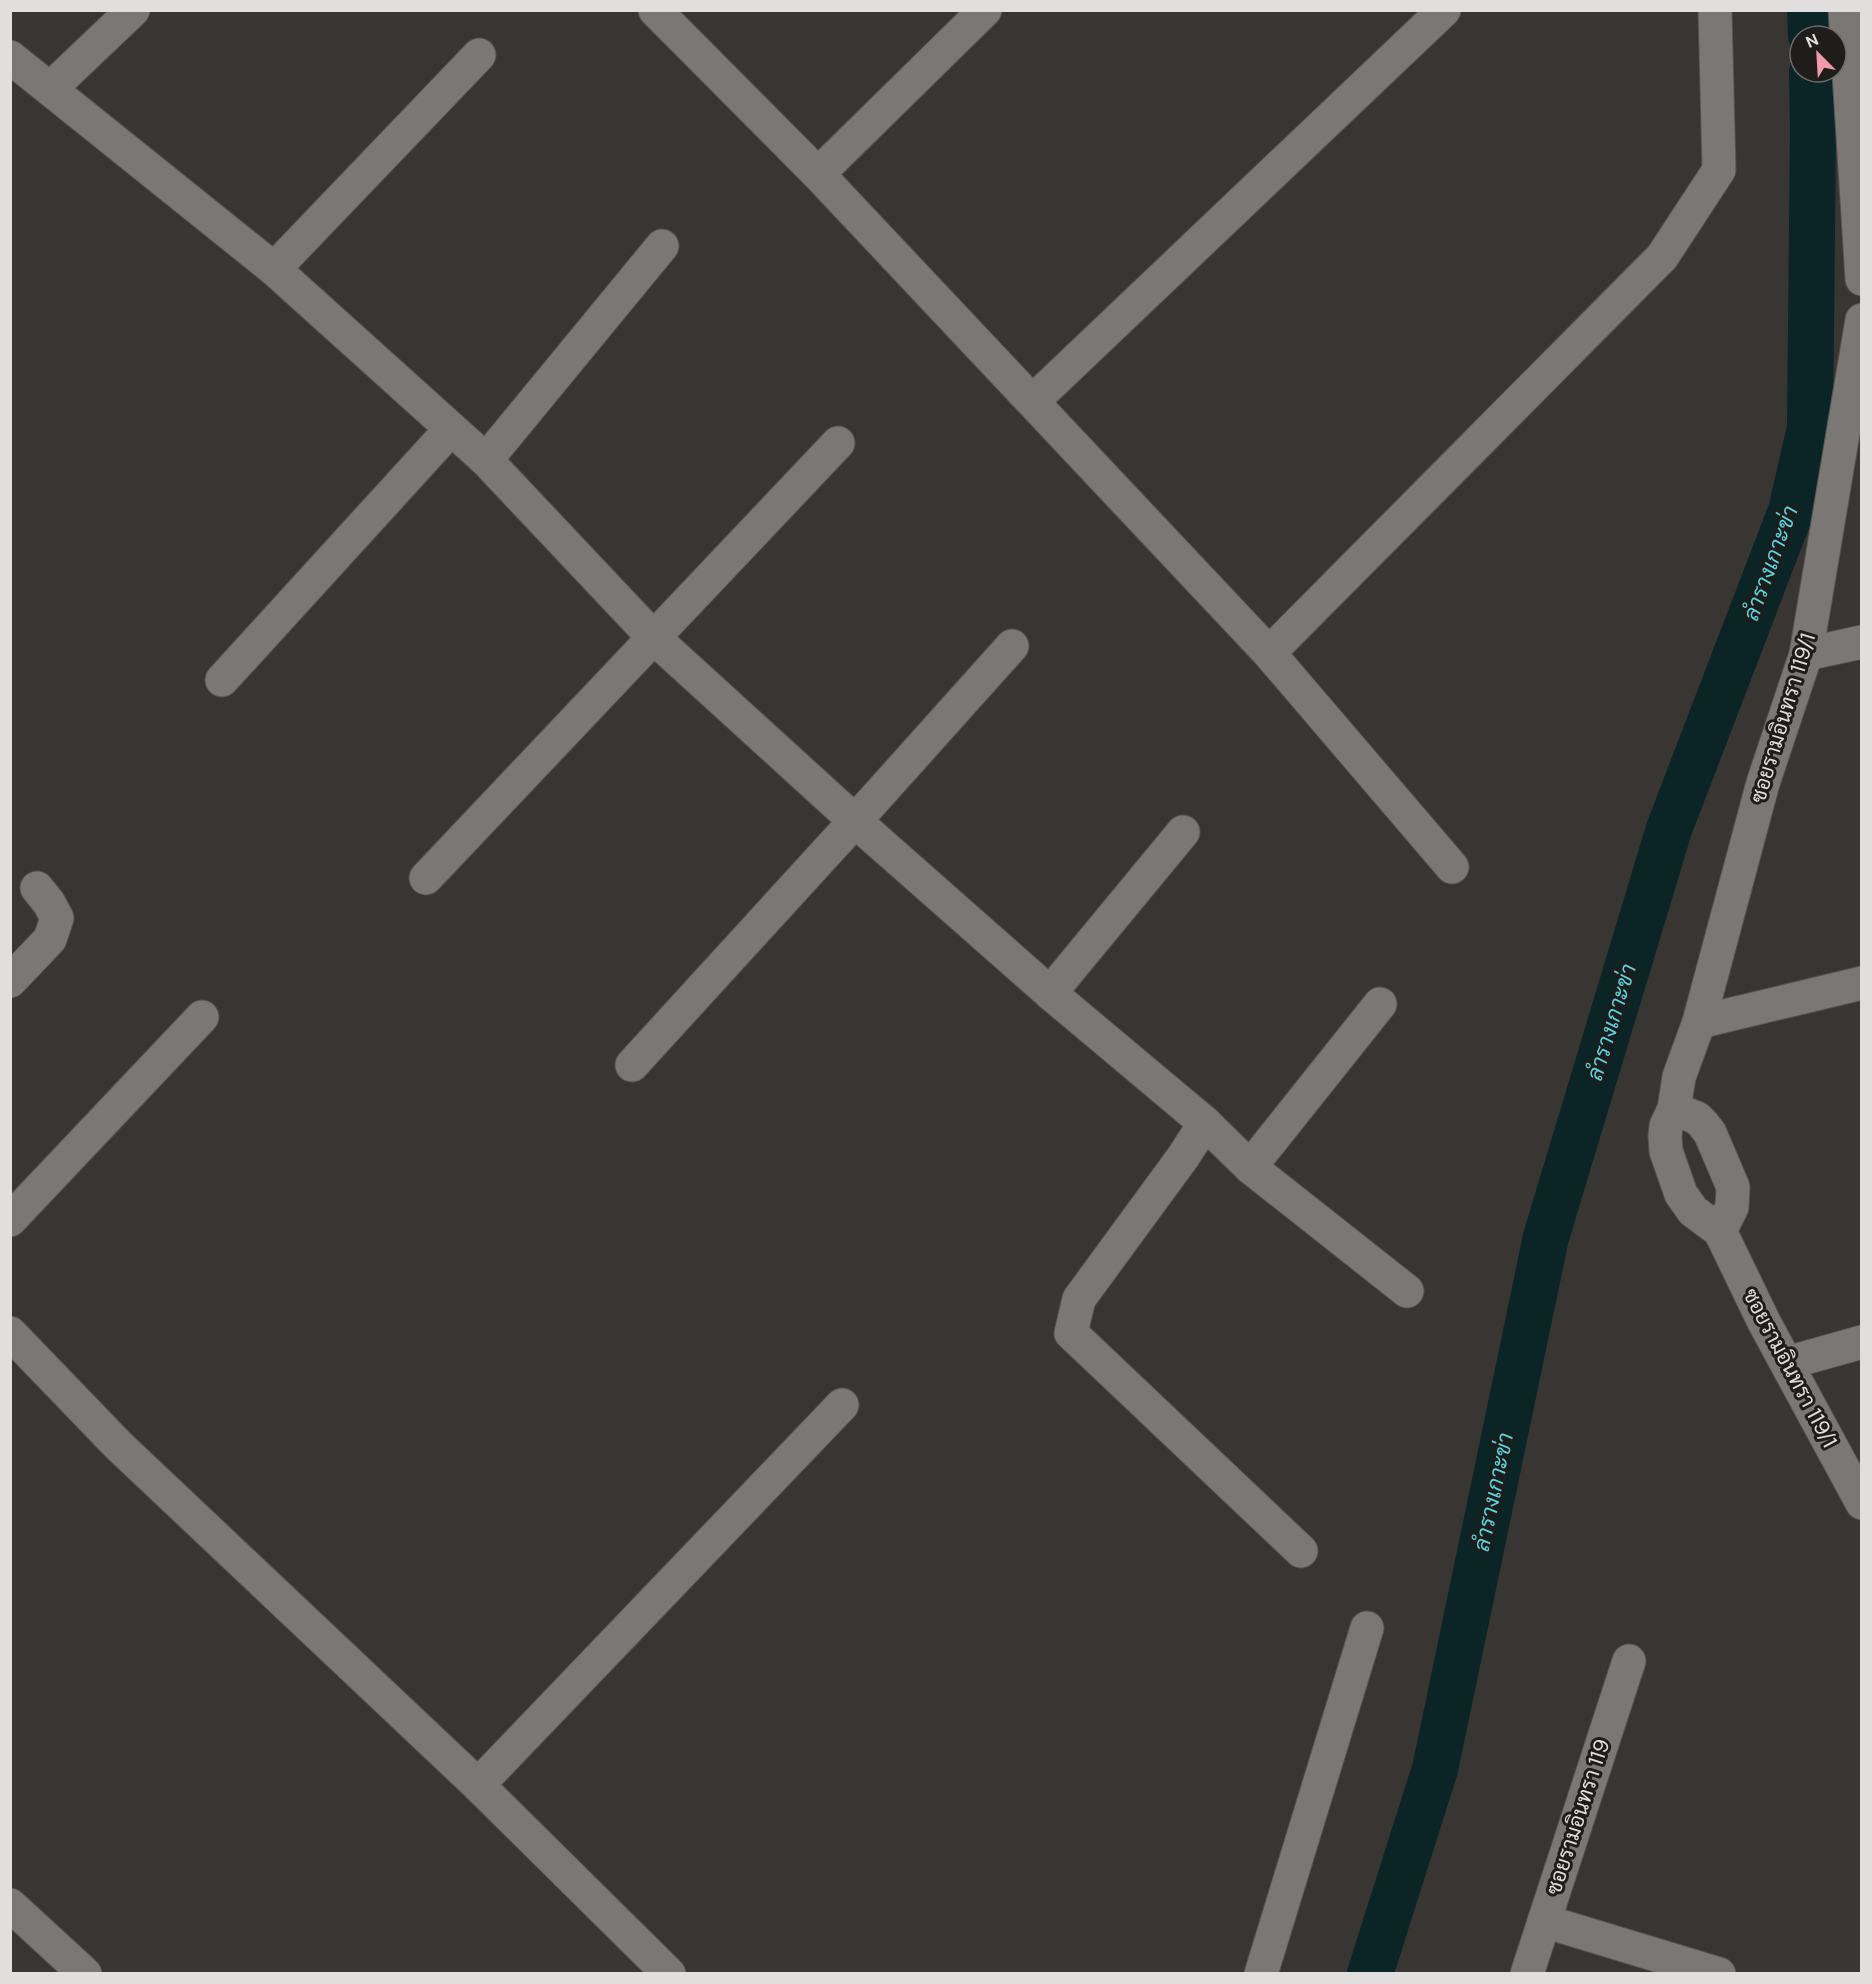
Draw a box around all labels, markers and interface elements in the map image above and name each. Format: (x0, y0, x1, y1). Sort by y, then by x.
north arrow (1788, 24, 1848, 84)
text: N (1803, 29, 1822, 53)
water label: ลำรางเกาะข่า (1736, 502, 1805, 625)
street label: ซอยรามอินทรา 119/1 (1744, 630, 1822, 806)
water label: ลำรางเกาะข่า (1580, 960, 1643, 1084)
street label: ซอยรามอินทรา 119/1 (1736, 1284, 1844, 1452)
water label: ลำรางเกาะข่า (1467, 1430, 1520, 1554)
street label: ซอยรามอินทรา 119 (1540, 1736, 1616, 1898)

